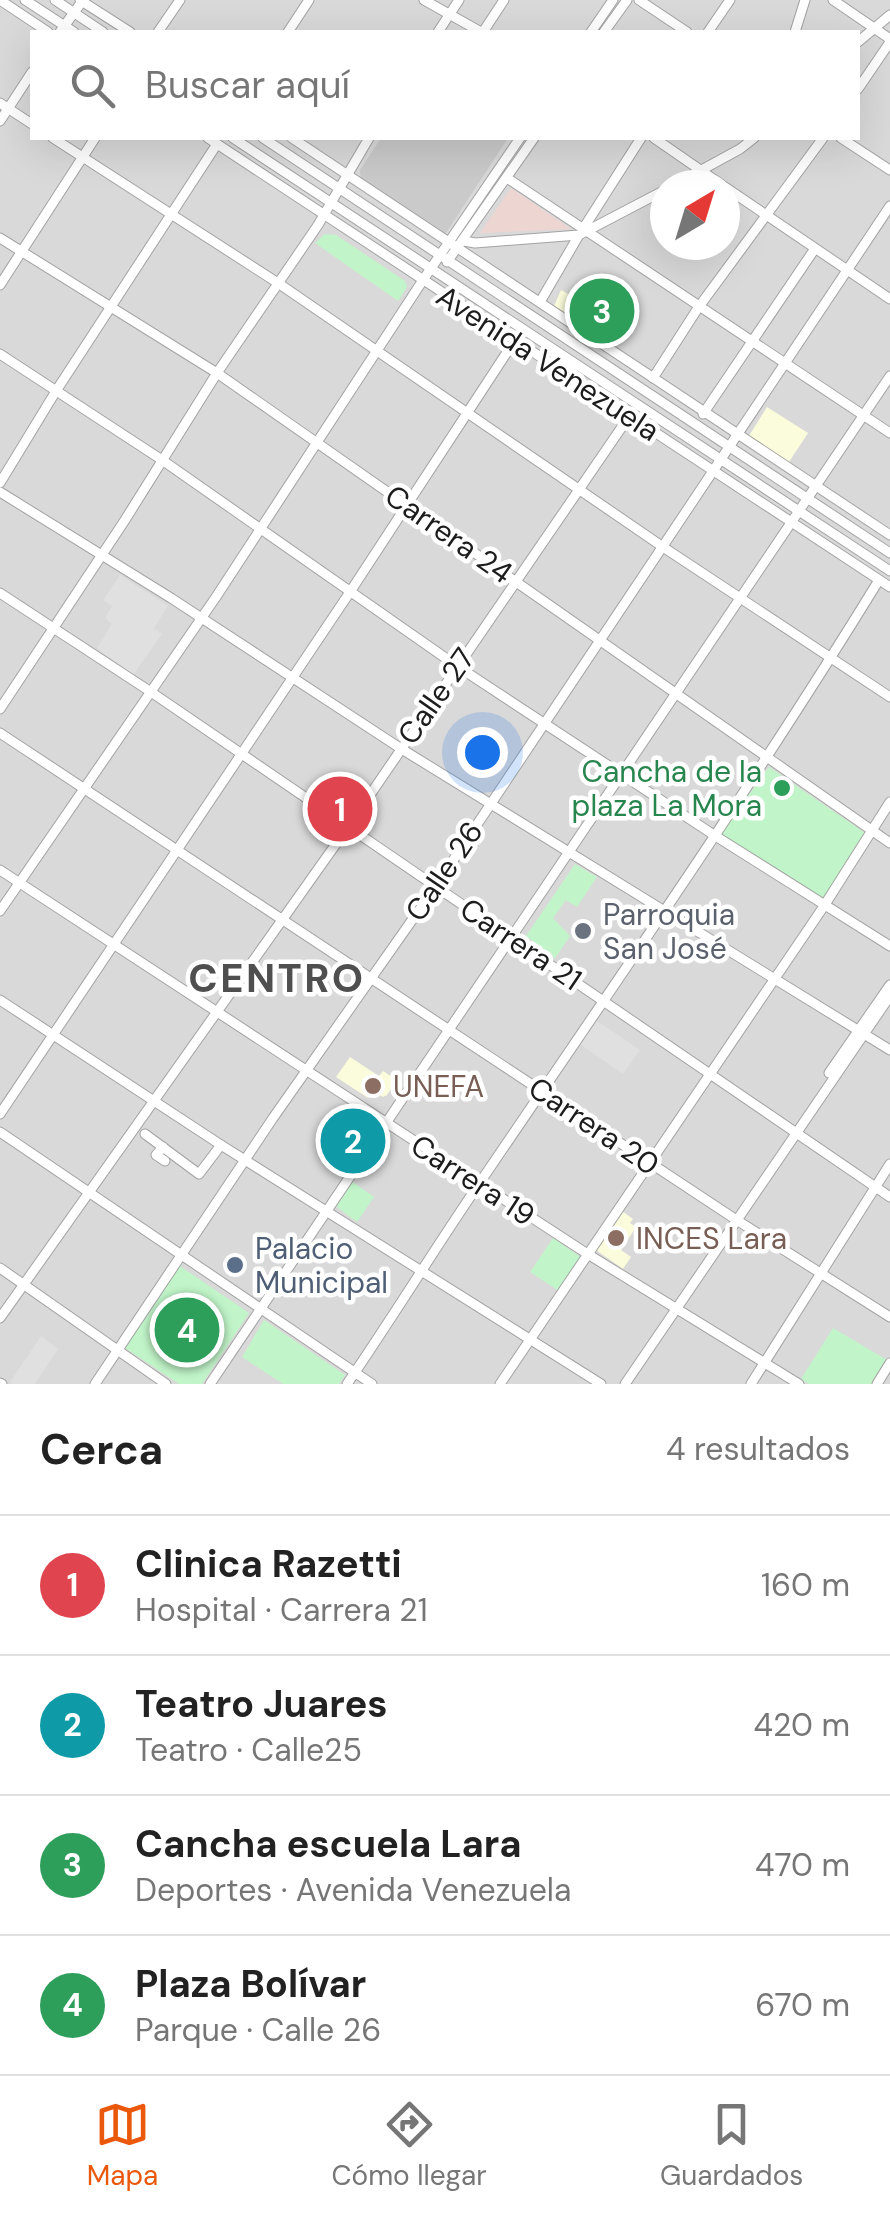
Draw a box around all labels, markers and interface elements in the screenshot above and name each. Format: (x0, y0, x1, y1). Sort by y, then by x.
search box (30, 30, 860, 140)
icon: search (65, 58, 120, 113)
text: Buscar aquí (145, 60, 350, 110)
north arrow (650, 170, 740, 260)
pin: 3 (570, 274, 634, 348)
street label: Avenida Venezuela (429, 276, 667, 450)
street label: Carrera 24 (378, 476, 520, 592)
street label: Calle 27 (389, 640, 483, 752)
your location (457, 727, 508, 778)
place label: Cancha de la plaza La Mora (572, 752, 762, 825)
pin: 1 (308, 772, 372, 846)
marker: Cancha de la plaza La Mora (771, 777, 793, 799)
street label: Calle 26 (396, 814, 492, 928)
street label: Carrera 21 (453, 889, 589, 999)
place label: Parroquia San José (603, 895, 735, 968)
marker: Parroquia San José (572, 920, 594, 942)
district label: CENTRO (188, 952, 366, 1004)
place label: UNEFA (393, 1067, 484, 1106)
street label: Carrera 20 (521, 1068, 667, 1184)
marker: UNEFA (362, 1075, 384, 1097)
pin: 2 (320, 1104, 386, 1178)
street label: Carrera 19 (404, 1125, 542, 1235)
place label: INCES Lara (636, 1219, 787, 1258)
marker: INCES Lara (605, 1227, 627, 1249)
place label: Palacio Municipal (255, 1229, 388, 1302)
marker: Palacio Municipal (224, 1254, 246, 1276)
pin: 4 (154, 1292, 220, 1368)
text: Cerca (40, 1422, 163, 1477)
text: 4 resultados (666, 1428, 850, 1470)
text: Clinica Razetti (135, 1539, 402, 1589)
text: 1 (67, 1564, 78, 1606)
text: 160 m (761, 1564, 850, 1606)
text: Hospital · Carrera 21 (135, 1589, 428, 1631)
text: Teatro Juares (135, 1679, 388, 1729)
text: 2 (63, 1704, 82, 1746)
text: 420 m (754, 1704, 850, 1746)
text: Teatro · Calle25 (135, 1729, 362, 1771)
text: Cancha escuela Lara (135, 1819, 522, 1869)
text: 3 (63, 1844, 82, 1886)
text: 470 m (755, 1844, 850, 1886)
text: Deportes · Avenida Venezuela (135, 1869, 571, 1911)
text: Plaza Bolívar (135, 1959, 366, 2009)
text: 4 (62, 1984, 83, 2026)
text: 670 m (755, 1984, 850, 2026)
text: Parque · Calle 26 (135, 2009, 381, 2051)
tab: Mapa (87, 2097, 158, 2194)
tab: Cómo llegar (331, 2097, 487, 2194)
tab: Guardados (660, 2097, 803, 2194)

